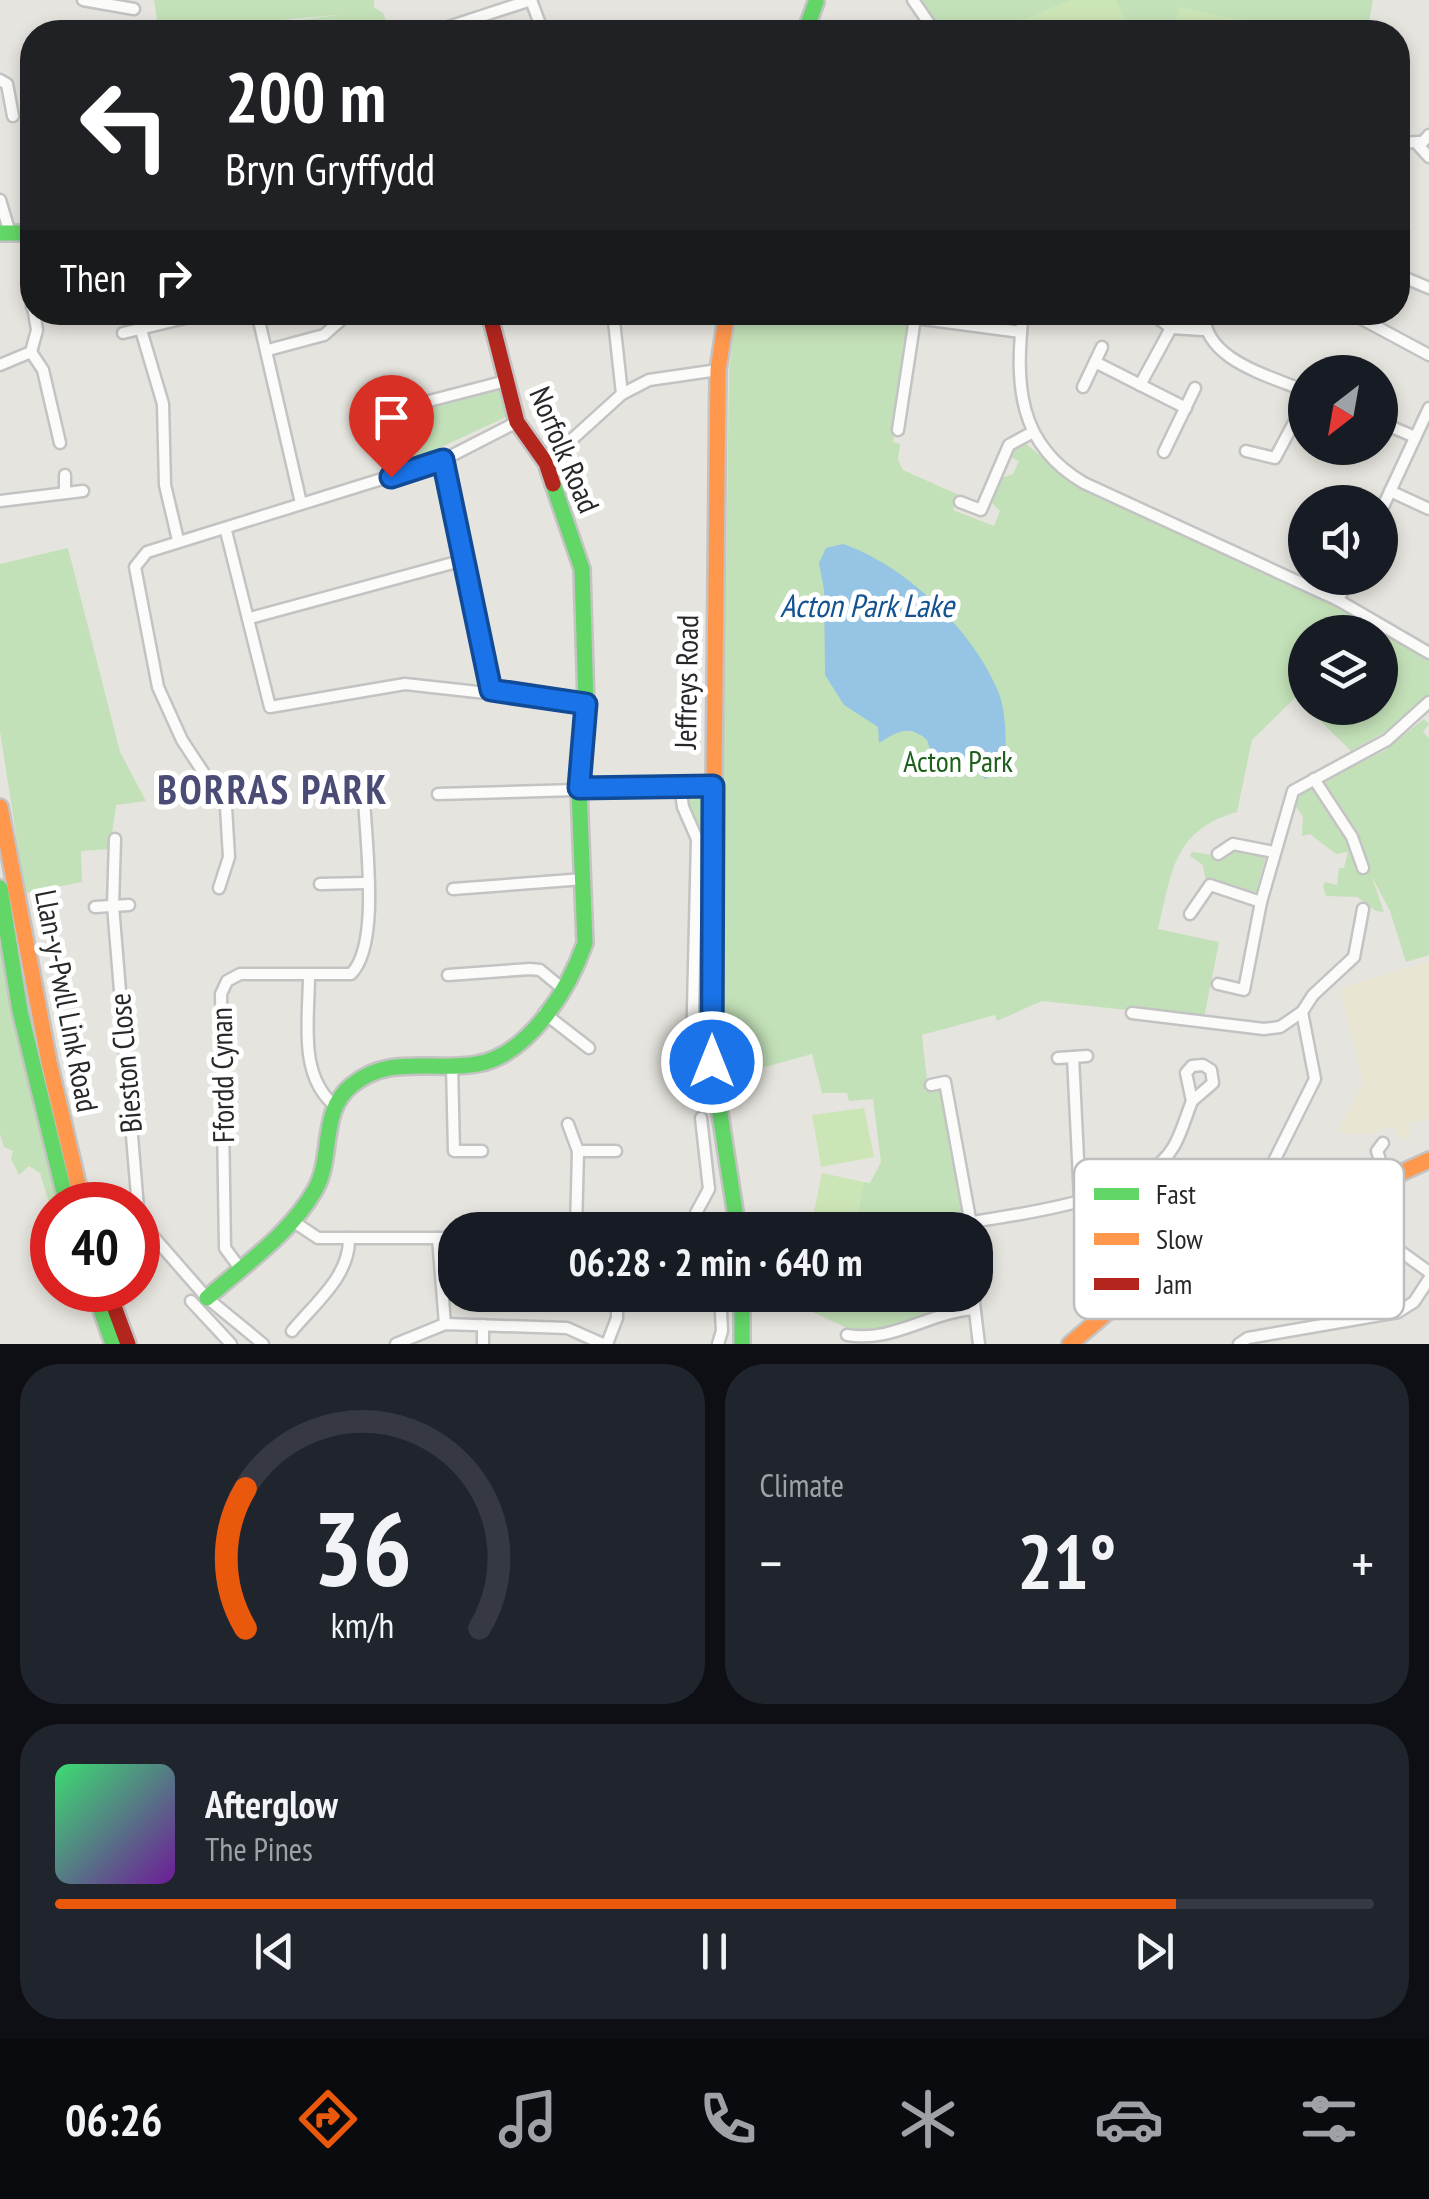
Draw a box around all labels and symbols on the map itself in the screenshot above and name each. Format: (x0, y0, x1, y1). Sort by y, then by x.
north arrow (1288, 355, 1398, 465)
pin (349, 375, 434, 478)
street label: Norfolk Road (521, 380, 609, 518)
water label: Acton Park Lake (780, 584, 956, 626)
street label: Jeffreys Road (665, 615, 706, 750)
park label: Acton Park (903, 741, 1013, 780)
district label: BORRAS PARK (157, 763, 389, 815)
street label: Llan-y-Pwll Link Road (27, 886, 108, 1115)
street label: Bieston Close (99, 992, 150, 1135)
street label: Ffordd Cynan (201, 1007, 242, 1143)
position arrow (660, 1010, 764, 1114)
legend (1074, 1159, 1404, 1319)
text: Fast (1156, 1175, 1196, 1212)
speed limit sign: 40 (30, 1182, 160, 1312)
text: Slow (1156, 1220, 1203, 1257)
text: Jam (1155, 1265, 1192, 1302)

